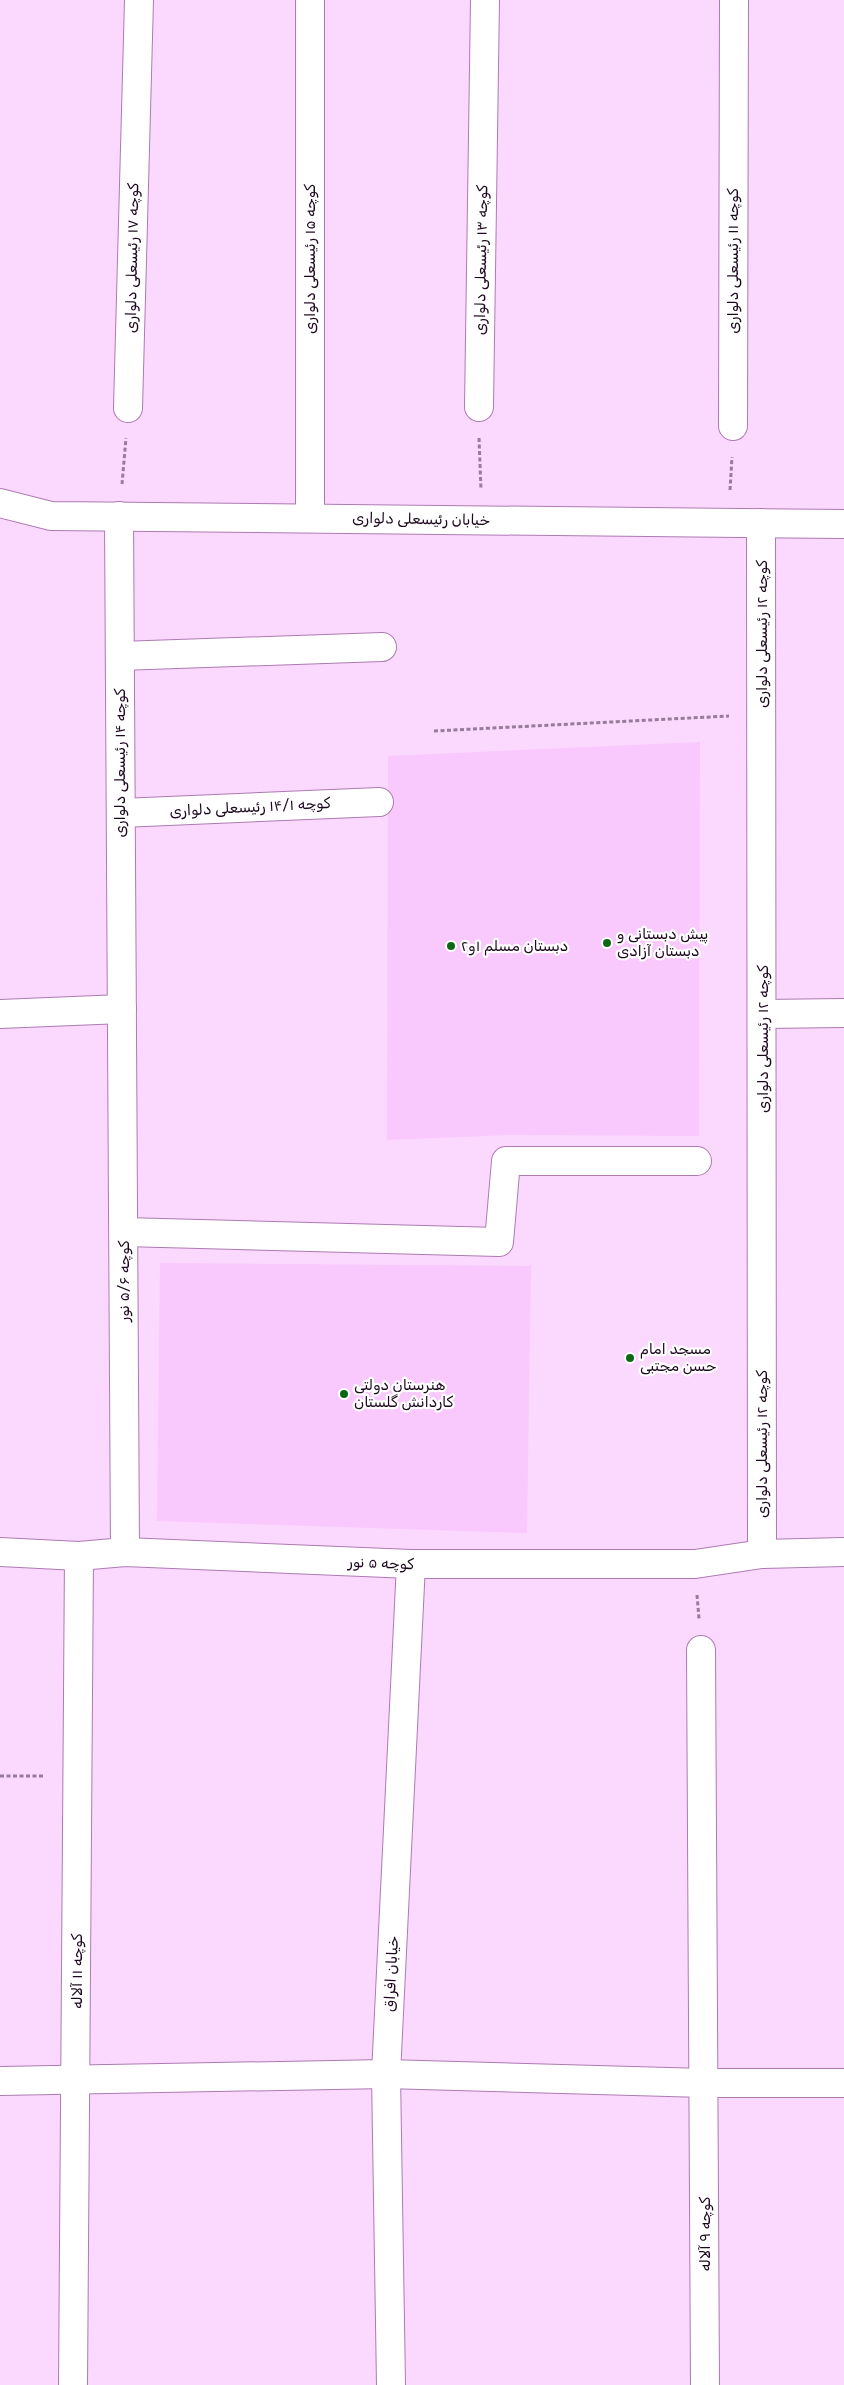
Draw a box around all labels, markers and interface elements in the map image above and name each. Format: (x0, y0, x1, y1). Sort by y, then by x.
street label: کوچه ۱۷ رئیسعلی دلواری (122, 183, 142, 333)
street label: کوچه ۱۵ رئیسعلی دلواری (301, 184, 319, 334)
street label: کوچه ۱۳ رئیسعلی دلواری (471, 184, 491, 335)
street label: کوچه ۱۱ رئیسعلی دلواری (724, 188, 742, 334)
street label: خیابان رئیسعلی دلواری (352, 509, 490, 529)
street label: کوچه ۱۲ رئیسعلی دلواری (753, 560, 771, 708)
street label: کوچه ۱۴ رئیسعلی دلواری (111, 688, 129, 838)
street label: کوچه ۱۴/۱ رئیسعلی دلواری (169, 794, 331, 820)
place label: پیش دبستانی و دبستان آزادی (617, 925, 708, 960)
place label: دبستان مسلم ۱و۲ (461, 937, 568, 956)
marker: پیش دبستانی و دبستان آزادی (601, 937, 613, 949)
marker: دبستان مسلم ۱و۲ (445, 940, 457, 952)
street label: کوچه ۱۲ رئیسعلی دلواری (754, 965, 772, 1113)
street label: کوچه ۵/۶ نور (115, 1240, 133, 1323)
place label: مسجد امام حسن مجتبی (640, 1340, 717, 1375)
marker: مسجد امام حسن مجتبی (624, 1352, 636, 1364)
street label: کوچه ۱۲ رئیسعلی دلواری (753, 1370, 771, 1518)
place label: هنرستان دولتی کاردانش گلستان (354, 1376, 453, 1411)
marker: هنرستان دولتی کاردانش گلستان (338, 1388, 350, 1400)
street label: کوچه ۵ نور (347, 1553, 415, 1573)
street label: کوچه ۱۱ آلاله (68, 1933, 86, 2009)
street label: خیابان افراق (380, 1936, 402, 2012)
street label: کوچه ۹ آلاله (696, 2196, 714, 2271)

